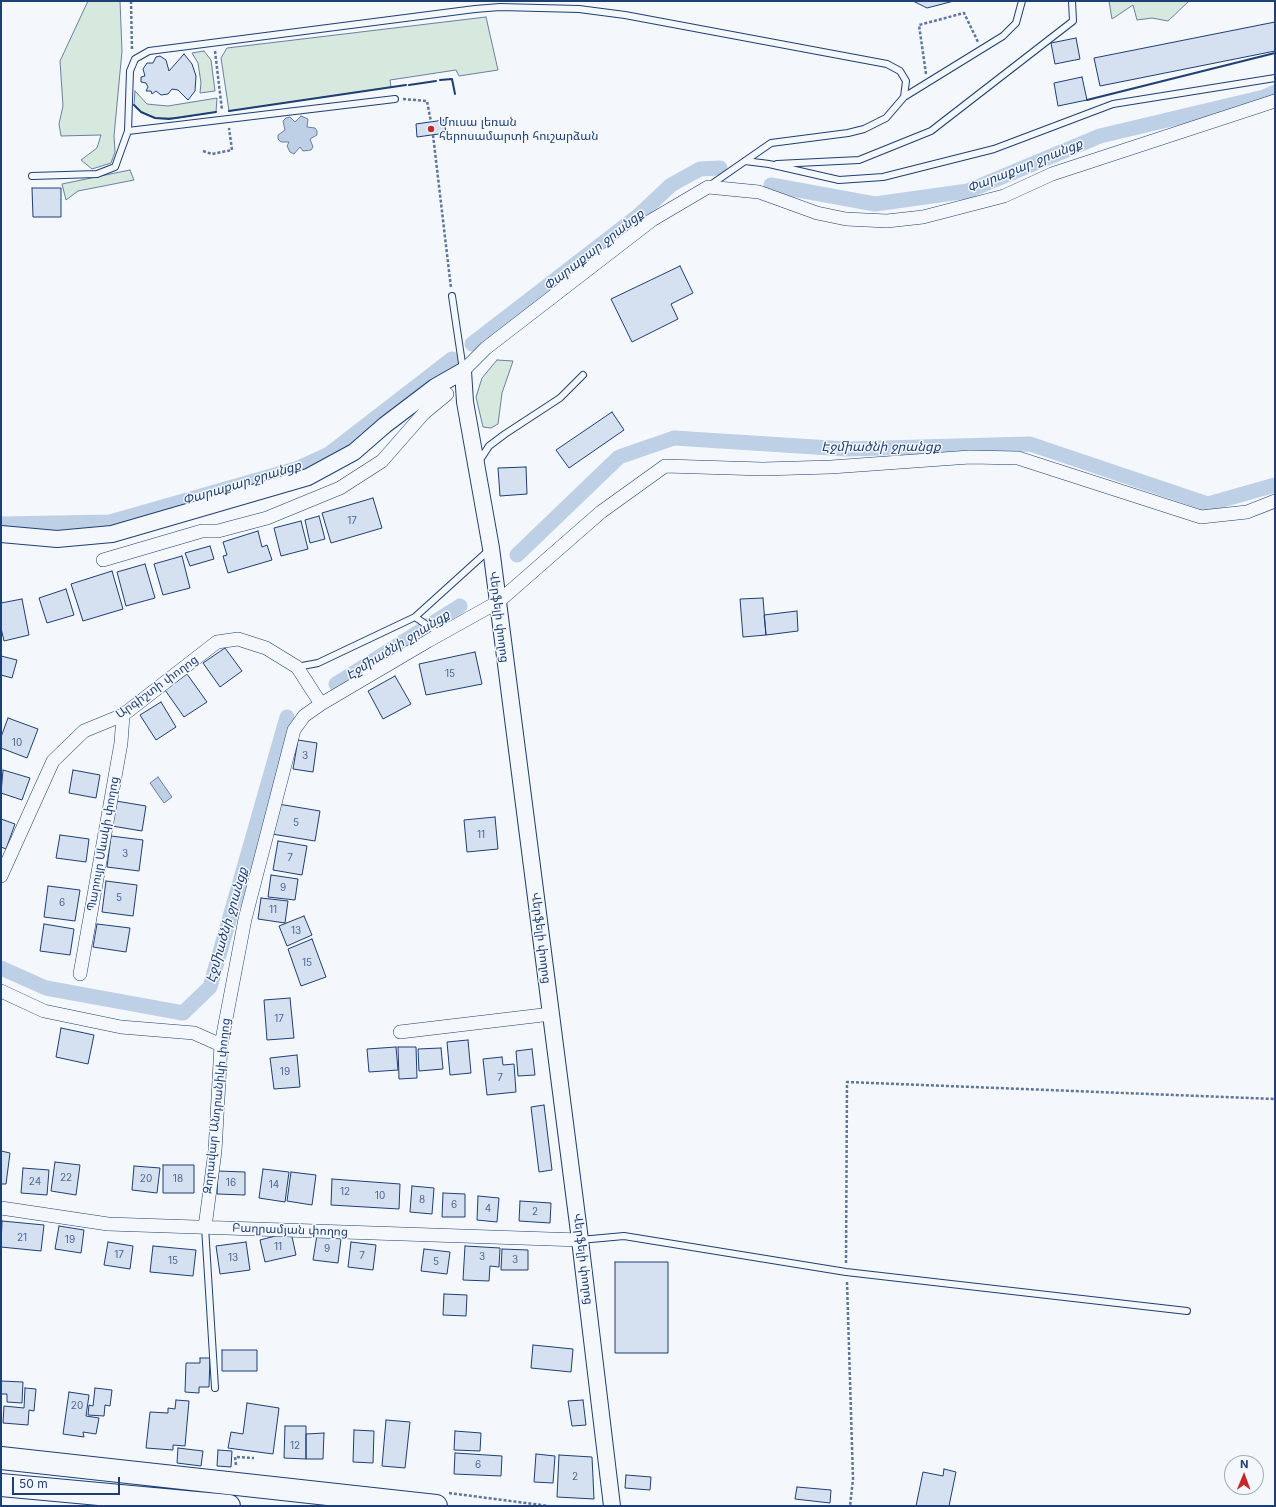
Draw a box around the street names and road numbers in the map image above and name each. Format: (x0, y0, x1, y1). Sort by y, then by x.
street label: Վերֆելի փողոց (486, 570, 512, 664)
street label: Արգիշտի փողոց (113, 652, 201, 722)
street label: Պարույր Սևակի փողոց (84, 775, 122, 913)
street label: Վերֆելի փողոց (528, 891, 554, 985)
street label: Զորավար Անդրանիկի փողոց (201, 1017, 233, 1195)
street label: Վերֆելի փողոց (570, 1212, 596, 1306)
street label: Բաղրամյան փողոց (232, 1221, 348, 1239)

